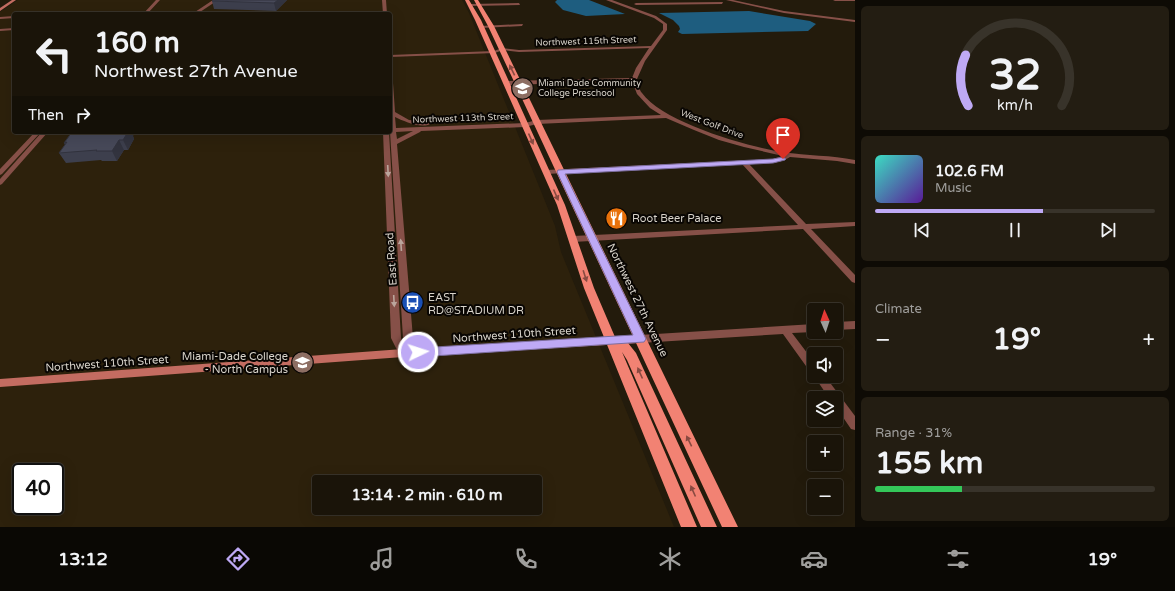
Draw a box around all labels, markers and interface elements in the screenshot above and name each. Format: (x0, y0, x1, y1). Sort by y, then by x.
text: 160 m (94, 26, 180, 60)
icon: left (28, 28, 80, 80)
street label: Northwest 115th Street (535, 34, 637, 49)
text: 32 (989, 51, 1041, 101)
text: Northwest 27th Avenue (94, 60, 298, 82)
one-way arrow (509, 64, 515, 75)
school or university icon: Miami Dade Community College Preschool (509, 75, 535, 101)
place label: Miami Dade Community College Preschool (538, 78, 641, 99)
text: km/h (997, 97, 1033, 114)
icon: right (72, 104, 94, 126)
text: Then (28, 106, 64, 124)
street label: West Golf Drive (679, 107, 745, 141)
street label: Northwest 113th Street (412, 111, 514, 126)
pin (766, 118, 800, 159)
icon: arrive (772, 124, 794, 146)
one-way arrow (528, 133, 534, 145)
text: 102.6 FM (935, 162, 1004, 180)
one-way arrow (385, 165, 391, 178)
text: Music (935, 180, 972, 196)
one-way arrow (553, 189, 559, 201)
restaurant icon: Root Beer Palace (603, 205, 629, 231)
place label: Root Beer Palace (632, 212, 722, 225)
icon: previous (911, 219, 933, 241)
icon: pause (1004, 219, 1026, 241)
icon: next (1097, 219, 1119, 241)
street label: East Road (383, 232, 400, 286)
one-way arrow (398, 239, 405, 251)
street label: Northwest 27th Avenue (604, 241, 671, 359)
one-way arrow (582, 270, 588, 282)
bus stop icon: EAST RD@STADIUM DR (400, 290, 426, 316)
place label: EAST RD@STADIUM DR (428, 291, 524, 317)
one-way arrow (391, 295, 398, 307)
text: Climate (875, 301, 922, 317)
north arrow (807, 303, 843, 339)
map controls (807, 303, 843, 515)
text: 19° (992, 321, 1041, 358)
street label: Northwest 110th Street (452, 324, 576, 345)
text: − (875, 327, 891, 353)
text: + (1143, 327, 1155, 353)
position arrow (397, 331, 439, 373)
button: sound (807, 347, 843, 383)
school or university icon: Miami-Dade College - North Campus (290, 349, 316, 375)
place label: Miami-Dade College - North Campus (182, 350, 288, 376)
street label: Northwest 110th Street (45, 353, 169, 374)
one-way arrow (636, 367, 643, 379)
button: layers (807, 391, 843, 427)
text: Range · 31% (875, 425, 952, 441)
one-way arrow (686, 435, 692, 447)
button: + (807, 435, 843, 471)
text: 155 km (875, 445, 983, 482)
speed limit sign: 40 (12, 463, 64, 515)
button: − (807, 479, 843, 515)
text: 13:14 · 2 min · 610 m (352, 486, 502, 504)
one-way arrow (690, 486, 696, 497)
icon: directions (224, 545, 252, 573)
icon: music (368, 545, 396, 573)
icon: phone (512, 545, 540, 573)
icon: climate (656, 545, 684, 573)
icon: car (800, 545, 828, 573)
icon: filters (944, 545, 972, 573)
text: 13:12 (58, 548, 108, 570)
text: 19° (1088, 548, 1117, 570)

